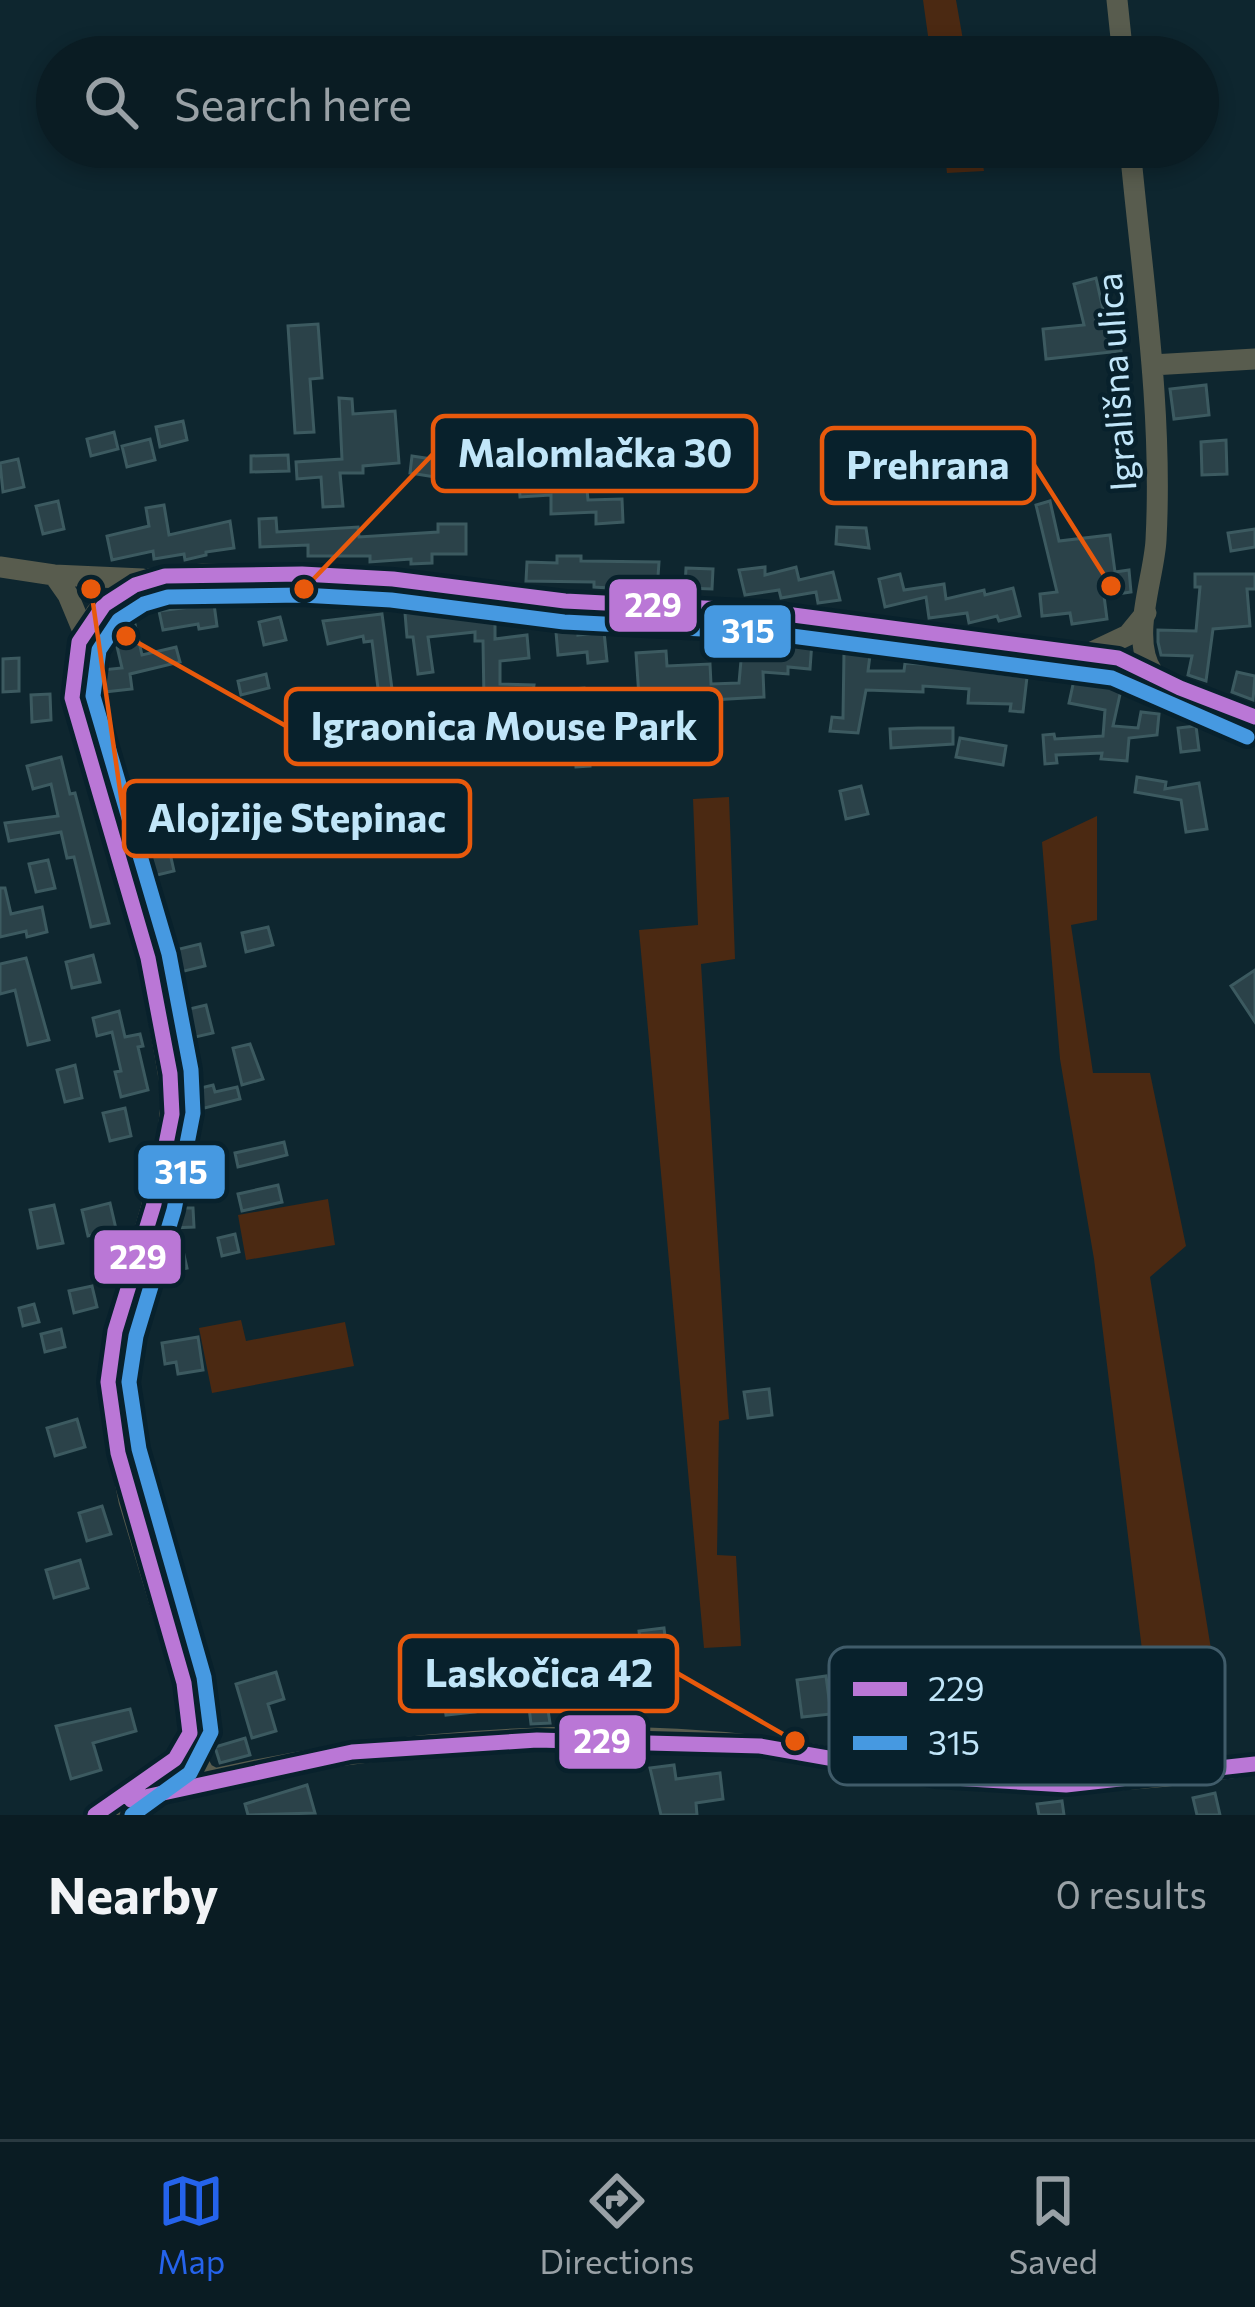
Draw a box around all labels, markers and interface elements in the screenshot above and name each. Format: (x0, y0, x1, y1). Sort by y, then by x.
search box (36, 36, 1219, 168)
icon: search (78, 69, 144, 135)
text: Search here (174, 75, 412, 130)
street label: Igrališna ulica (1084, 272, 1144, 493)
callout: Malomlačka 30 (433, 416, 756, 491)
text: Malomlačka 30 (458, 427, 732, 475)
callout: Prehrana (822, 428, 1034, 503)
text: Prehrana (846, 439, 1010, 487)
line badge: 229 (607, 577, 699, 634)
text: 229 (624, 583, 682, 624)
line badge: 315 (702, 603, 793, 660)
text: 315 (721, 609, 775, 650)
callout: Igraonica Mouse Park (286, 689, 721, 764)
text: Igraonica Mouse Park (311, 700, 697, 748)
callout: Alojzije Stepinac (124, 781, 470, 856)
text: Alojzije Stepinac (148, 792, 446, 840)
line badge: 315 (136, 1143, 227, 1201)
text: 315 (154, 1150, 208, 1191)
line badge: 229 (92, 1228, 183, 1286)
text: 229 (109, 1235, 167, 1276)
callout: Laskočica 42 (400, 1636, 677, 1711)
text: Laskočica 42 (425, 1647, 653, 1695)
legend (829, 1647, 1225, 1785)
text: 229 (928, 1667, 985, 1708)
line badge: 229 (557, 1713, 648, 1771)
text: 229 (573, 1719, 631, 1760)
text: 315 (928, 1721, 980, 1762)
text: Nearby (48, 1862, 218, 1925)
text: 0 results (1055, 1869, 1207, 1917)
tab: Map (157, 2168, 225, 2281)
tab: Directions (540, 2168, 694, 2281)
tab: Saved (1009, 2168, 1098, 2281)

